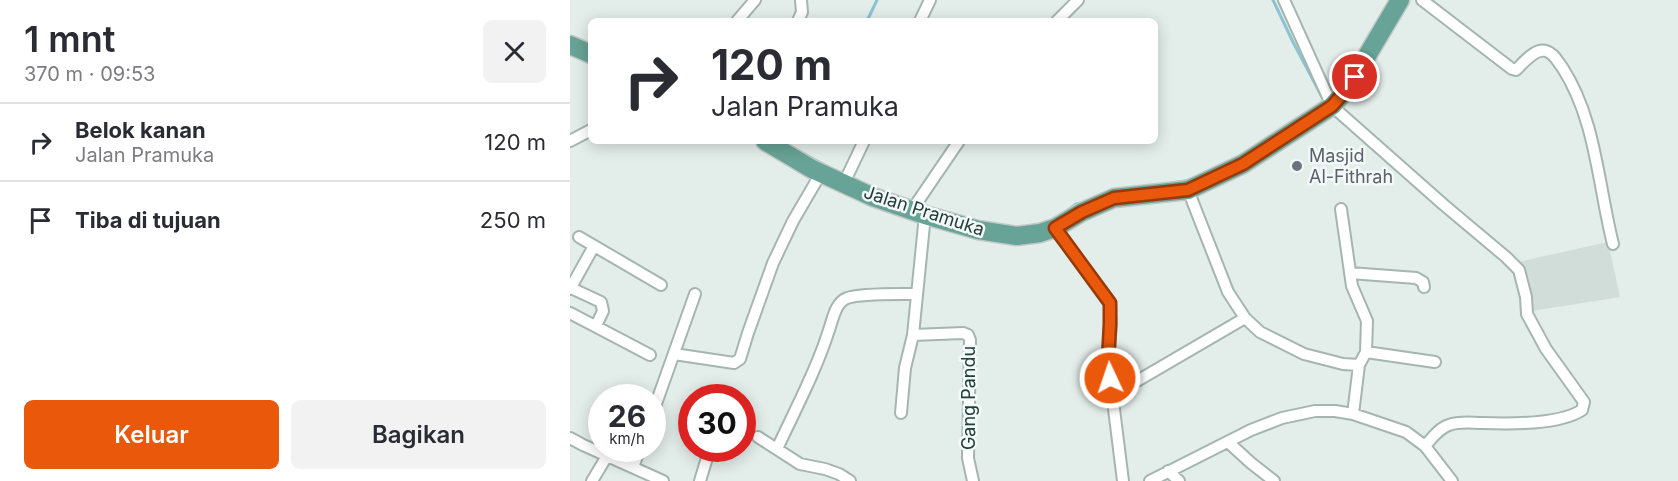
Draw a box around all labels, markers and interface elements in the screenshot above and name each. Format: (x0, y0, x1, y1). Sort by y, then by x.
text: 1 mnt (24, 17, 115, 61)
button: close (483, 20, 546, 83)
text: 120 m (711, 39, 832, 90)
icon: right (612, 42, 690, 120)
pin (1329, 51, 1380, 102)
icon: arrive (1338, 60, 1371, 93)
text: 370 m · 09:53 (24, 62, 155, 86)
text: Jalan Pramuka (711, 90, 899, 123)
text: Belok kanan (75, 117, 206, 143)
icon: right (24, 126, 57, 159)
text: 120 m (484, 129, 546, 155)
text: Jalan Pramuka (75, 143, 214, 167)
place label: Masjid Al-Fithrah (1309, 145, 1393, 187)
marker: Masjid Al-Fithrah (1290, 159, 1304, 173)
street label: Jalan Pramuka (861, 181, 987, 240)
icon: arrive (24, 204, 57, 237)
text: Tiba di tujuan (75, 207, 221, 233)
text: 250 m (480, 207, 546, 233)
street label: Gang Pandu (958, 346, 979, 450)
position arrow (1078, 346, 1142, 410)
speed limit sign: 30 (678, 384, 756, 462)
text: 26 (608, 398, 646, 434)
button: Keluar (24, 400, 279, 469)
button: Bagikan (291, 400, 546, 469)
text: km/h (609, 429, 645, 448)

